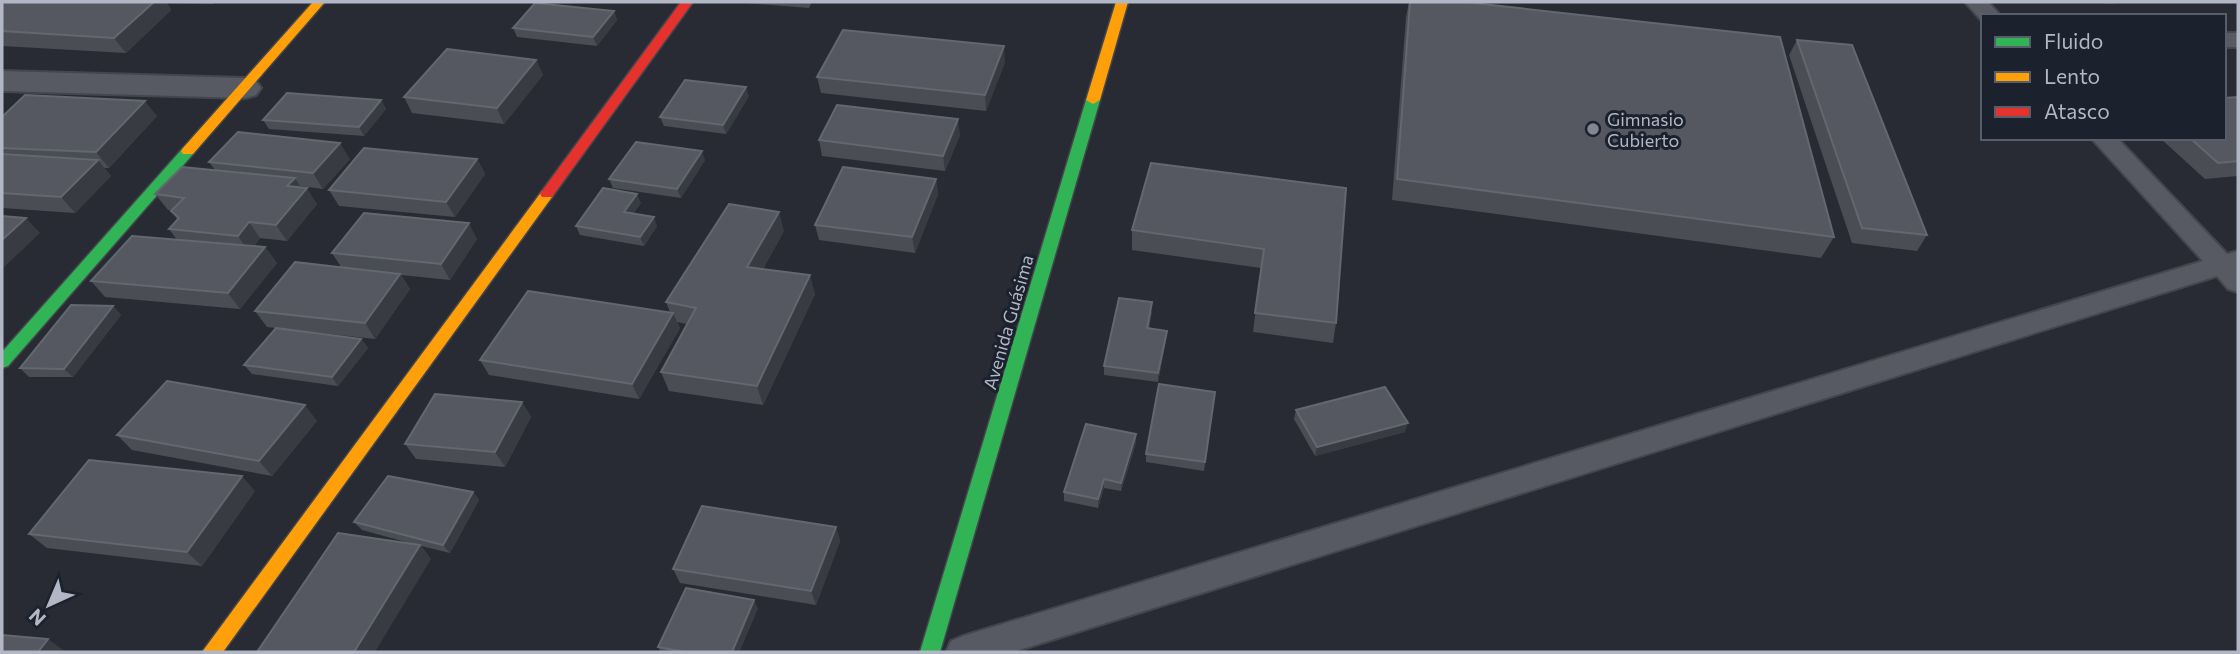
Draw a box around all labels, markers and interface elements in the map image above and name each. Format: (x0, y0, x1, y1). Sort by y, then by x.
legend (1981, 14, 2226, 140)
text: Fluido (2044, 28, 2103, 53)
text: Lento (2044, 63, 2100, 88)
text: Atasco (2044, 98, 2110, 123)
place label: Gimnasio Cubierto (1607, 108, 1684, 151)
marker: Gimnasio Cubierto (1585, 121, 1601, 137)
street label: Avenida Guásima (978, 252, 1038, 392)
north arrow (14, 570, 84, 640)
text: N (24, 604, 50, 631)

